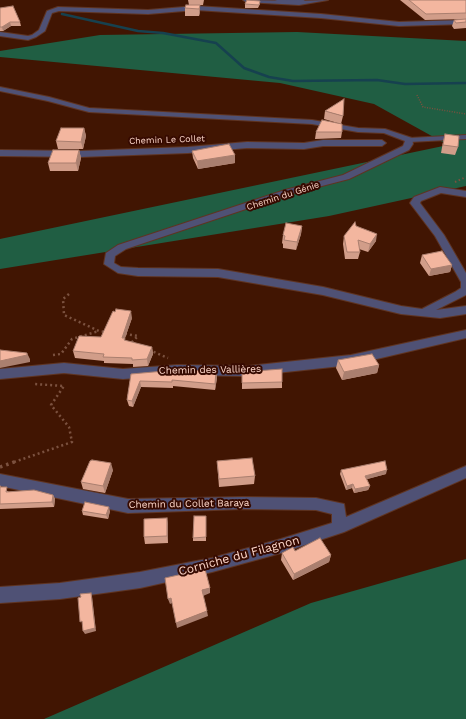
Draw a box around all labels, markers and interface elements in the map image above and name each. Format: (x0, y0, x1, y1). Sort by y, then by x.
street label: Chemin Le Collet (129, 133, 205, 147)
street label: Chemin du Génie (245, 179, 321, 213)
street label: Chemin des Vallières (159, 363, 261, 377)
street label: Chemin du Collet Baraya (128, 497, 250, 511)
street label: Corniche du Filagnon (177, 533, 301, 579)

